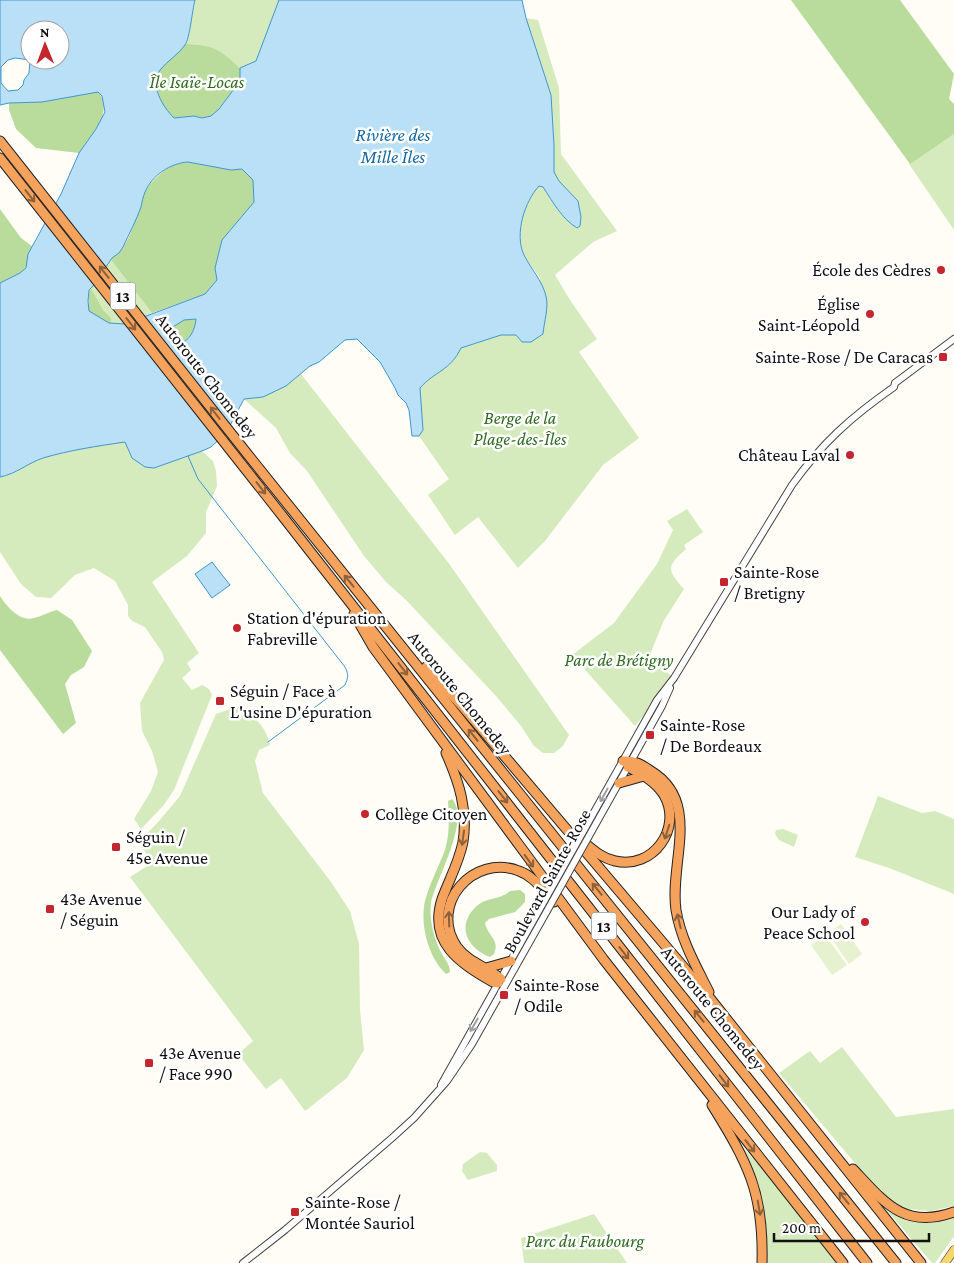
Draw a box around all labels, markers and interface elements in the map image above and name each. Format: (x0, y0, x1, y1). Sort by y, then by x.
north arrow (20, 20, 70, 70)
text: N (40, 24, 50, 40)
park label: Île Isaïe-Locas (150, 72, 245, 92)
water label: Rivière des Mille Îles (356, 124, 431, 167)
one-way arrow (25, 189, 36, 202)
place label: École des Cèdres (812, 260, 931, 280)
marker: École des Cèdres (935, 264, 947, 276)
one-way arrow (98, 266, 109, 279)
road number: 13 (110, 282, 136, 310)
place label: Église Saint-Léopold (758, 294, 861, 335)
marker: Église Saint-Léopold (864, 308, 876, 320)
street label: Autoroute Chomedey (152, 309, 262, 443)
one-way arrow (126, 317, 137, 330)
place label: Sainte-Rose / De Caracas (755, 347, 933, 367)
marker: Sainte-Rose / De Caracas (937, 351, 949, 363)
one-way arrow (210, 407, 221, 420)
park label: Berge de la Plage-des-Îles (473, 408, 567, 449)
place label: Château Laval (738, 445, 840, 465)
marker: Château Laval (844, 449, 856, 461)
one-way arrow (256, 481, 266, 495)
place label: Sainte-Rose / Bretigny (734, 562, 819, 603)
one-way arrow (344, 574, 355, 587)
marker: Sainte-Rose / Bretigny (718, 576, 730, 588)
place label: Station d'épuration Fabreville (247, 608, 387, 649)
marker: Station d'épuration Fabreville (231, 622, 243, 634)
street label: Autoroute Chomedey (404, 627, 516, 759)
park label: Parc de Brétigny (565, 650, 674, 670)
one-way arrow (397, 662, 408, 675)
place label: Séguin / Face à L'usine D'épuration (230, 681, 372, 722)
marker: Séguin / Face à L'usine D'épuration (214, 695, 226, 707)
place label: Sainte-Rose / De Bordeaux (660, 715, 762, 756)
one-way arrow (468, 729, 479, 742)
marker: Sainte-Rose / De Bordeaux (644, 729, 656, 741)
one-way arrow (599, 788, 609, 803)
one-way arrow (497, 790, 508, 803)
place label: Collège Citoyen (375, 804, 488, 824)
street label: Boulevard Sainte-Rose (499, 805, 595, 957)
marker: Collège Citoyen (359, 808, 371, 820)
one-way arrow (662, 823, 672, 839)
place label: Séguin / 45e Avenue (126, 827, 208, 868)
one-way arrow (458, 829, 468, 845)
marker: Séguin / 45e Avenue (110, 841, 122, 853)
one-way arrow (524, 854, 534, 868)
one-way arrow (592, 883, 603, 896)
place label: 43e Avenue / Séguin (60, 889, 142, 930)
place label: Our Lady of Peace School (763, 902, 857, 943)
marker: 43e Avenue / Séguin (44, 903, 56, 915)
one-way arrow (444, 912, 453, 928)
road number: 13 (592, 912, 616, 939)
one-way arrow (674, 914, 683, 930)
marker: Our Lady of Peace School (859, 916, 871, 928)
street label: Autoroute Chomedey (657, 942, 769, 1074)
one-way arrow (619, 946, 630, 959)
place label: Sainte-Rose / Odile (514, 975, 599, 1016)
marker: Sainte-Rose / Odile (498, 989, 510, 1001)
one-way arrow (693, 1010, 704, 1023)
one-way arrow (469, 1018, 479, 1032)
place label: 43e Avenue / Face 990 (159, 1043, 241, 1084)
marker: 43e Avenue / Face 990 (143, 1057, 155, 1069)
one-way arrow (719, 1074, 730, 1087)
one-way arrow (745, 1139, 756, 1152)
one-way arrow (839, 1191, 850, 1204)
place label: Sainte-Rose / Montée Sauriol (305, 1192, 415, 1233)
one-way arrow (755, 1199, 765, 1215)
marker: Sainte-Rose / Montée Sauriol (289, 1206, 301, 1218)
scale bar (774, 1210, 929, 1242)
text: 200 m (782, 1220, 821, 1236)
park label: Parc du Faubourg (526, 1231, 645, 1251)

